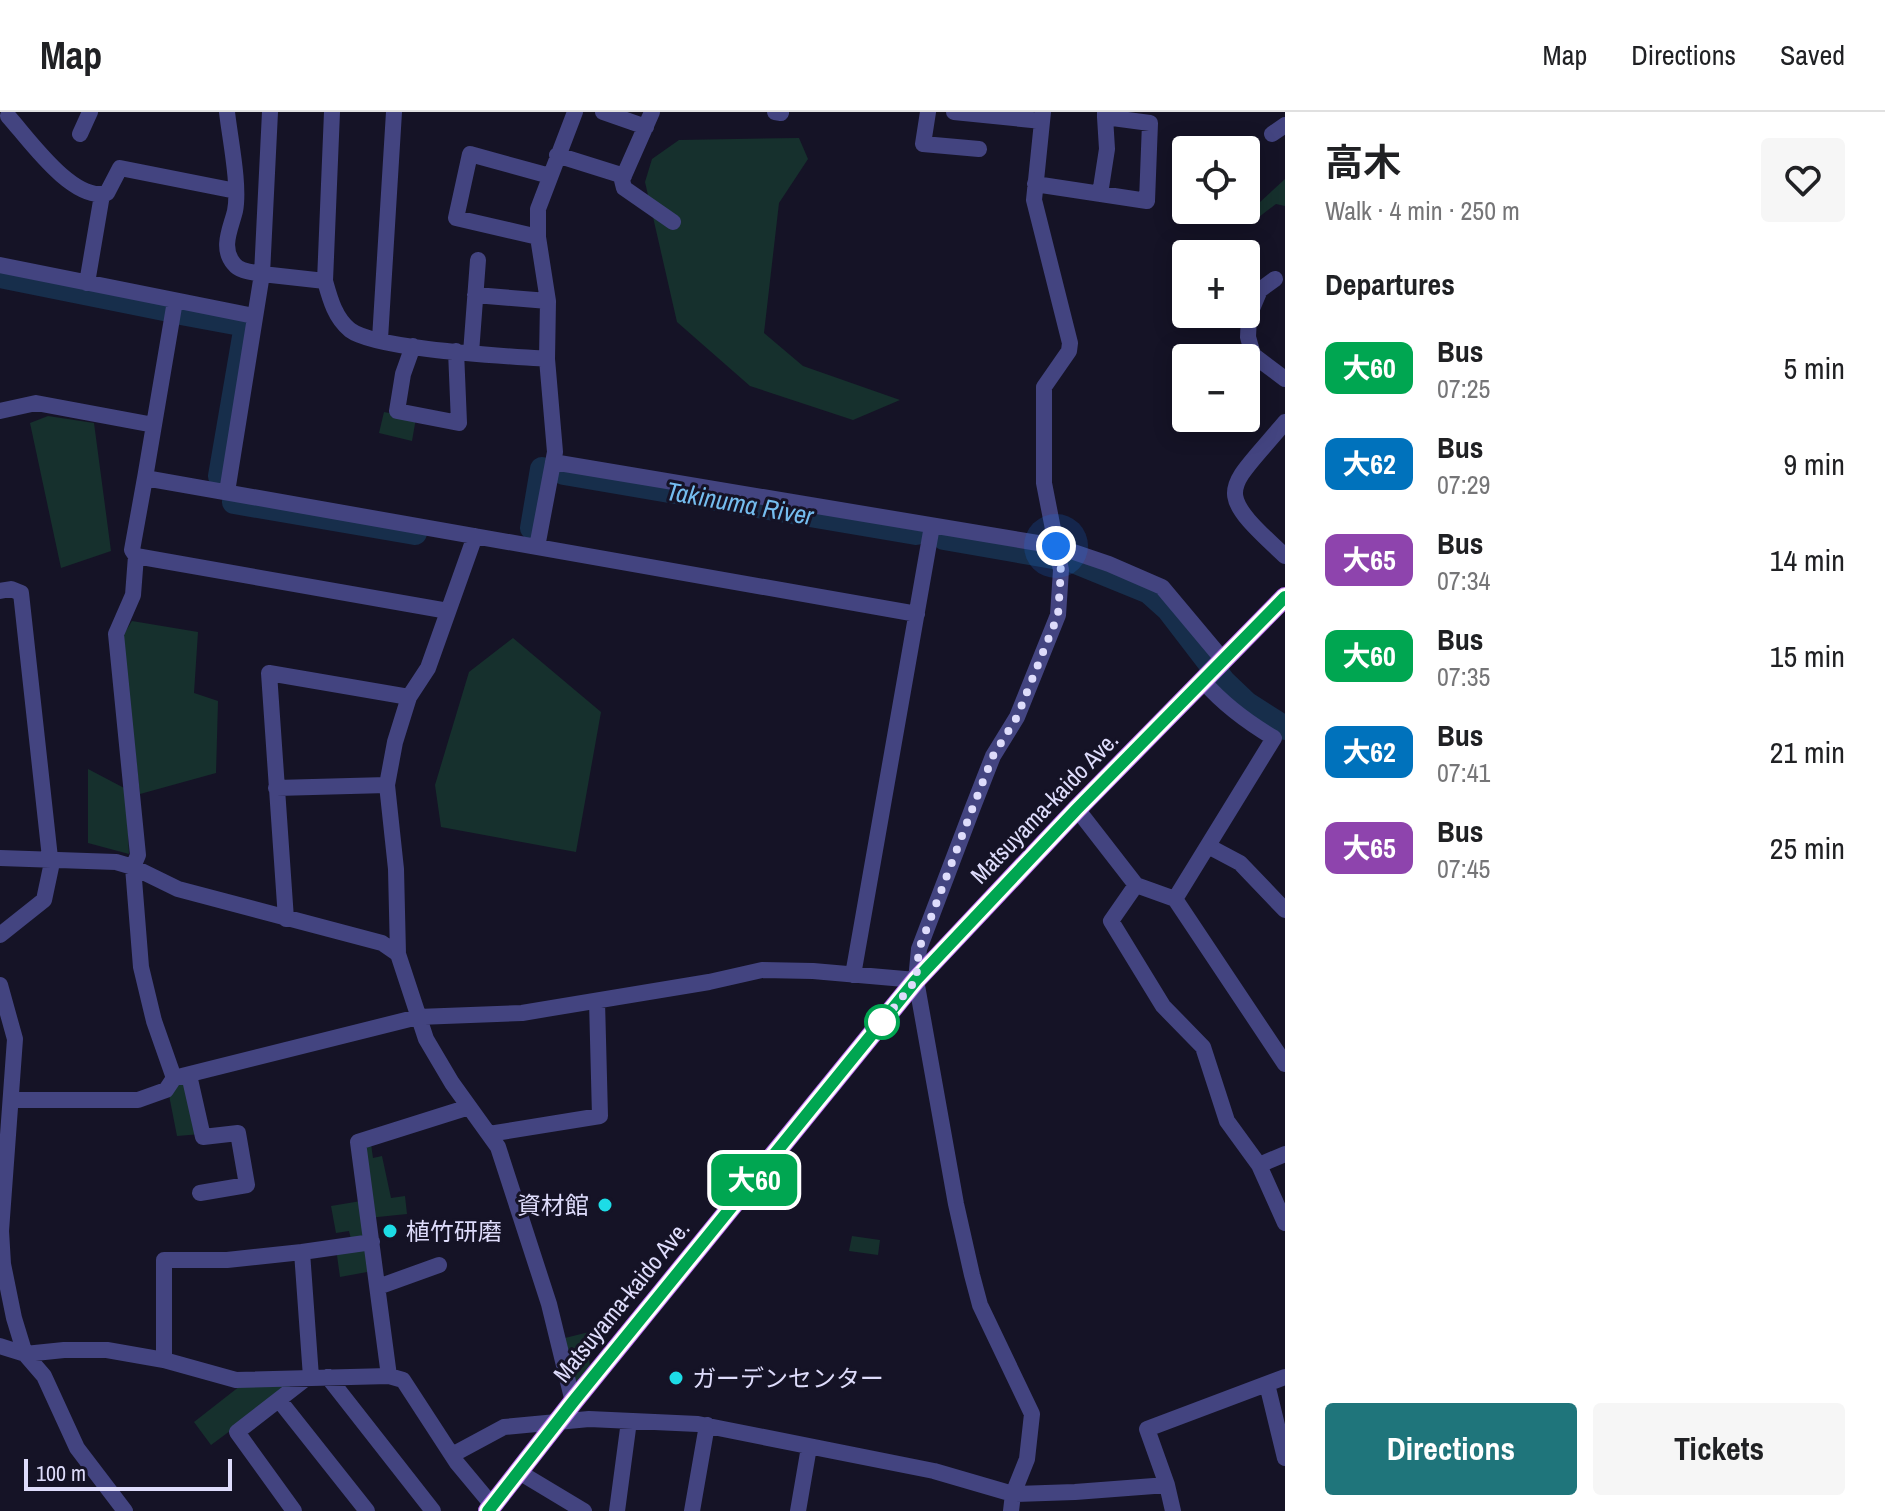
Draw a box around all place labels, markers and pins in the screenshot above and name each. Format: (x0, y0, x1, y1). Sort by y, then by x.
unlabelled marker (865, 1005, 899, 1039)
place label: 資材館 (517, 1189, 589, 1221)
marker: 資材館 (596, 1196, 614, 1214)
place label: 植竹研磨 (406, 1215, 502, 1247)
marker: 植竹研磨 (381, 1222, 399, 1240)
place label: ガーデンセンター (692, 1362, 884, 1394)
marker: ガーデンセンター (667, 1369, 685, 1387)

